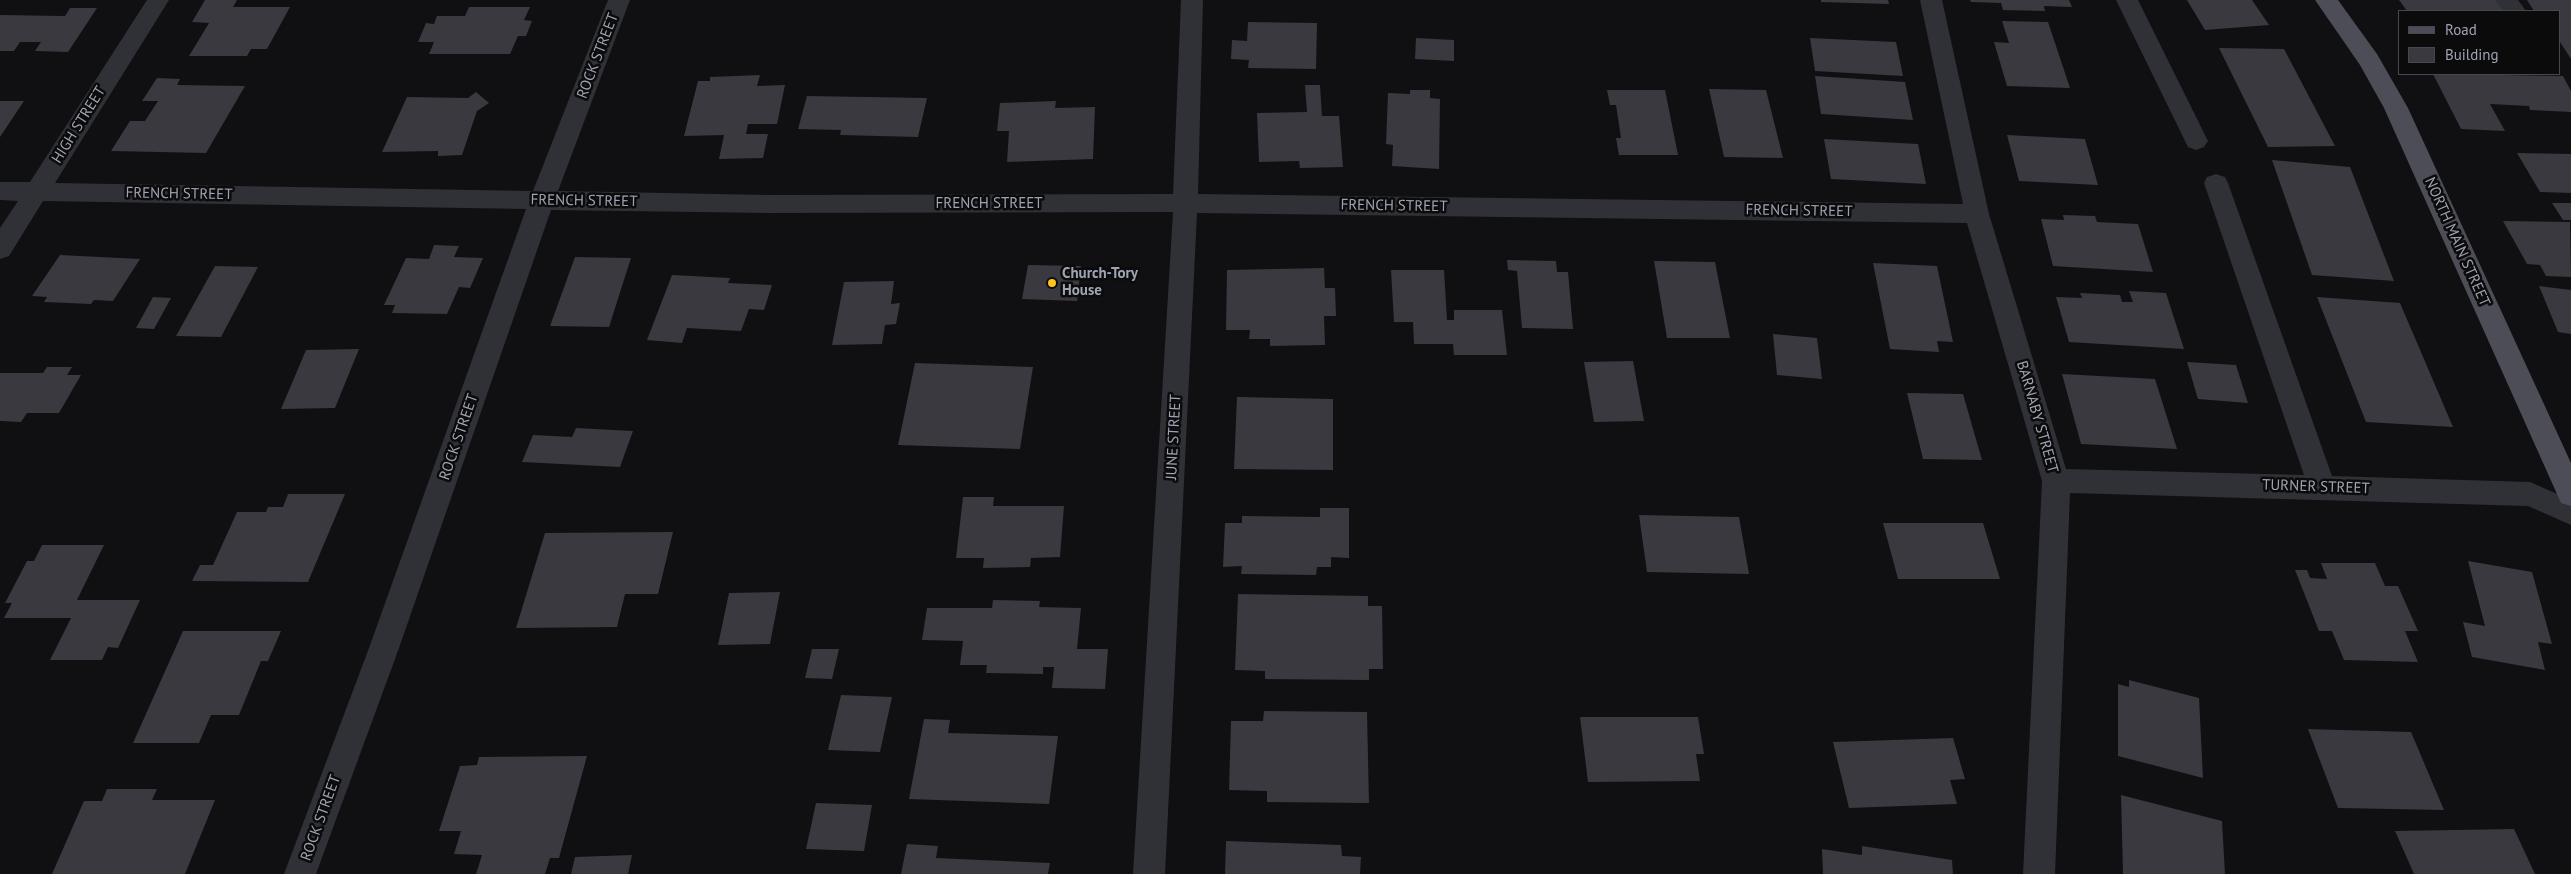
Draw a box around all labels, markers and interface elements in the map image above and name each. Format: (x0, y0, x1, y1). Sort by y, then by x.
legend (2398, 10, 2561, 75)
street label: ROCK STREET (573, 11, 623, 101)
text: Road (2445, 20, 2477, 39)
text: Building (2445, 45, 2499, 64)
street label: HIGH STREET (48, 83, 110, 167)
street label: NORTH MAIN STREET (2420, 175, 2494, 309)
street label: FRENCH STREET (125, 184, 233, 204)
street label: FRENCH STREET (530, 191, 638, 211)
street label: FRENCH STREET (935, 195, 1043, 213)
street label: FRENCH STREET (1340, 196, 1448, 216)
street label: FRENCH STREET (1745, 201, 1853, 221)
place label: Church-Tory House (1062, 265, 1138, 300)
marker: Church-Tory House (1046, 277, 1058, 289)
street label: BARNABY STREET (2012, 359, 2062, 475)
street label: ROCK STREET (436, 392, 482, 482)
street label: JUNE STREET (1163, 394, 1185, 480)
street label: TURNER STREET (2262, 476, 2370, 498)
street label: ROCK STREET (297, 773, 345, 863)

